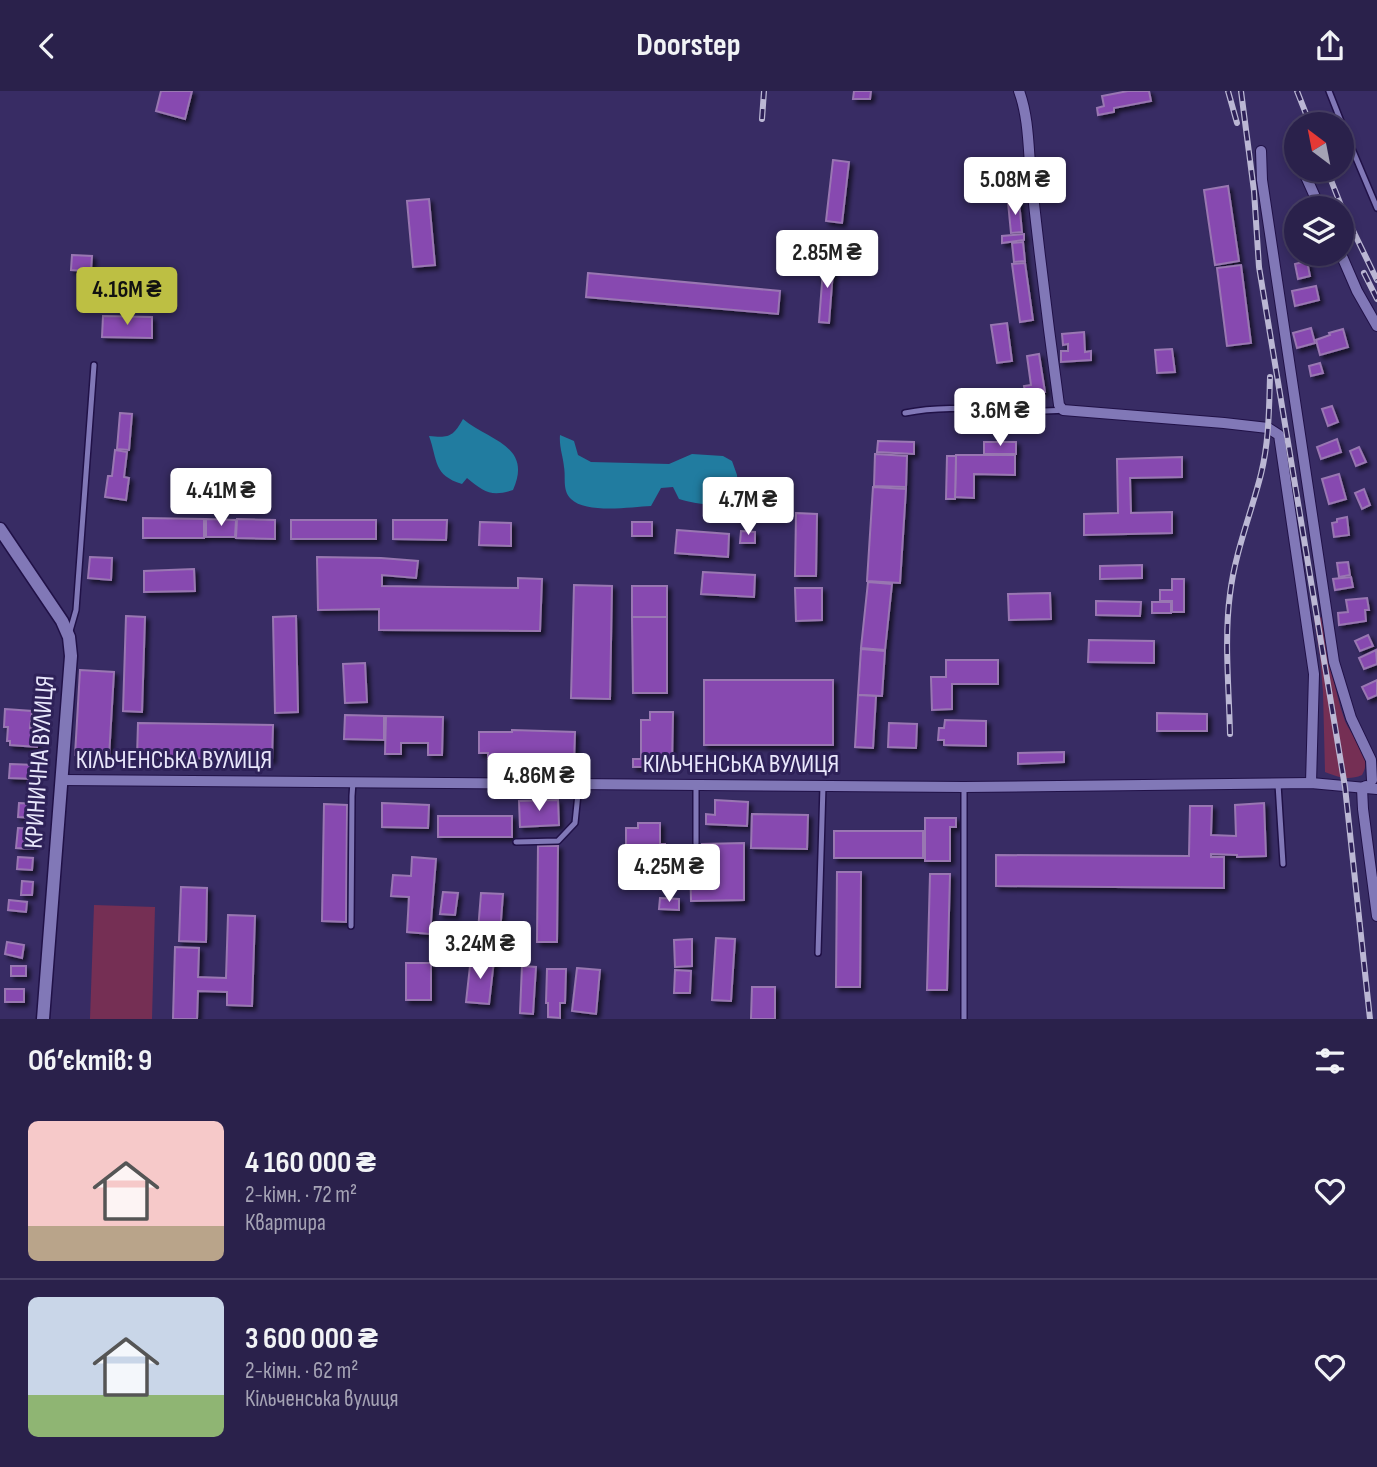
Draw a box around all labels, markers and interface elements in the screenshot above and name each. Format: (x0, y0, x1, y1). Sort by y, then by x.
text: Doorstep (636, 26, 741, 65)
icon: back (28, 27, 66, 65)
icon: share (1311, 27, 1349, 65)
north arrow (1284, 112, 1354, 182)
map controls (1284, 112, 1354, 266)
pin: 5.08M ₴ (950, 157, 1080, 217)
text: 5.08M ₴ (980, 166, 1050, 194)
button: layers (1284, 196, 1354, 266)
pin: 2.85M ₴ (762, 231, 892, 290)
text: 2.85M ₴ (792, 239, 862, 267)
pin: 4.16M ₴ (62, 267, 192, 327)
text: 4.16M ₴ (92, 276, 162, 304)
pin: 3.6M ₴ (943, 389, 1057, 448)
text: 3.6M ₴ (970, 397, 1030, 425)
pin: 4.41M ₴ (156, 469, 286, 528)
text: 4.41M ₴ (186, 477, 256, 505)
pin: 4.7M ₴ (691, 477, 805, 537)
text: 4.7M ₴ (719, 486, 777, 514)
street label: КРИНИЧНА ВУЛИЦЯ (18, 674, 62, 850)
street label: КІЛЬЧЕНСЬКА ВУЛИЦЯ (76, 745, 272, 776)
street label: КІЛЬЧЕНСЬКА ВУЛИЦЯ (643, 749, 839, 780)
pin: 4.86M ₴ (474, 753, 604, 813)
text: 4.86M ₴ (503, 762, 575, 790)
pin: 4.25M ₴ (604, 845, 734, 904)
text: 4.25M ₴ (634, 853, 704, 881)
pin: 3.24M ₴ (415, 921, 545, 981)
text: 3.24M ₴ (445, 930, 515, 958)
icon: filters (1311, 1042, 1349, 1080)
text: Об’єктів: 9 (28, 1043, 152, 1079)
text: 4 160 000 ₴ (245, 1145, 376, 1181)
icon: home (84, 1149, 168, 1233)
icon: heart (1311, 1172, 1349, 1210)
text: 2-кімн. · 72 m² (245, 1181, 357, 1209)
text: Квартира (245, 1209, 326, 1237)
text: 3 600 000 ₴ (245, 1321, 378, 1357)
icon: home (84, 1325, 168, 1409)
icon: heart (1311, 1348, 1349, 1386)
text: 2-кімн. · 62 m² (245, 1357, 358, 1385)
text: Кільченська вулиця (245, 1385, 399, 1413)

